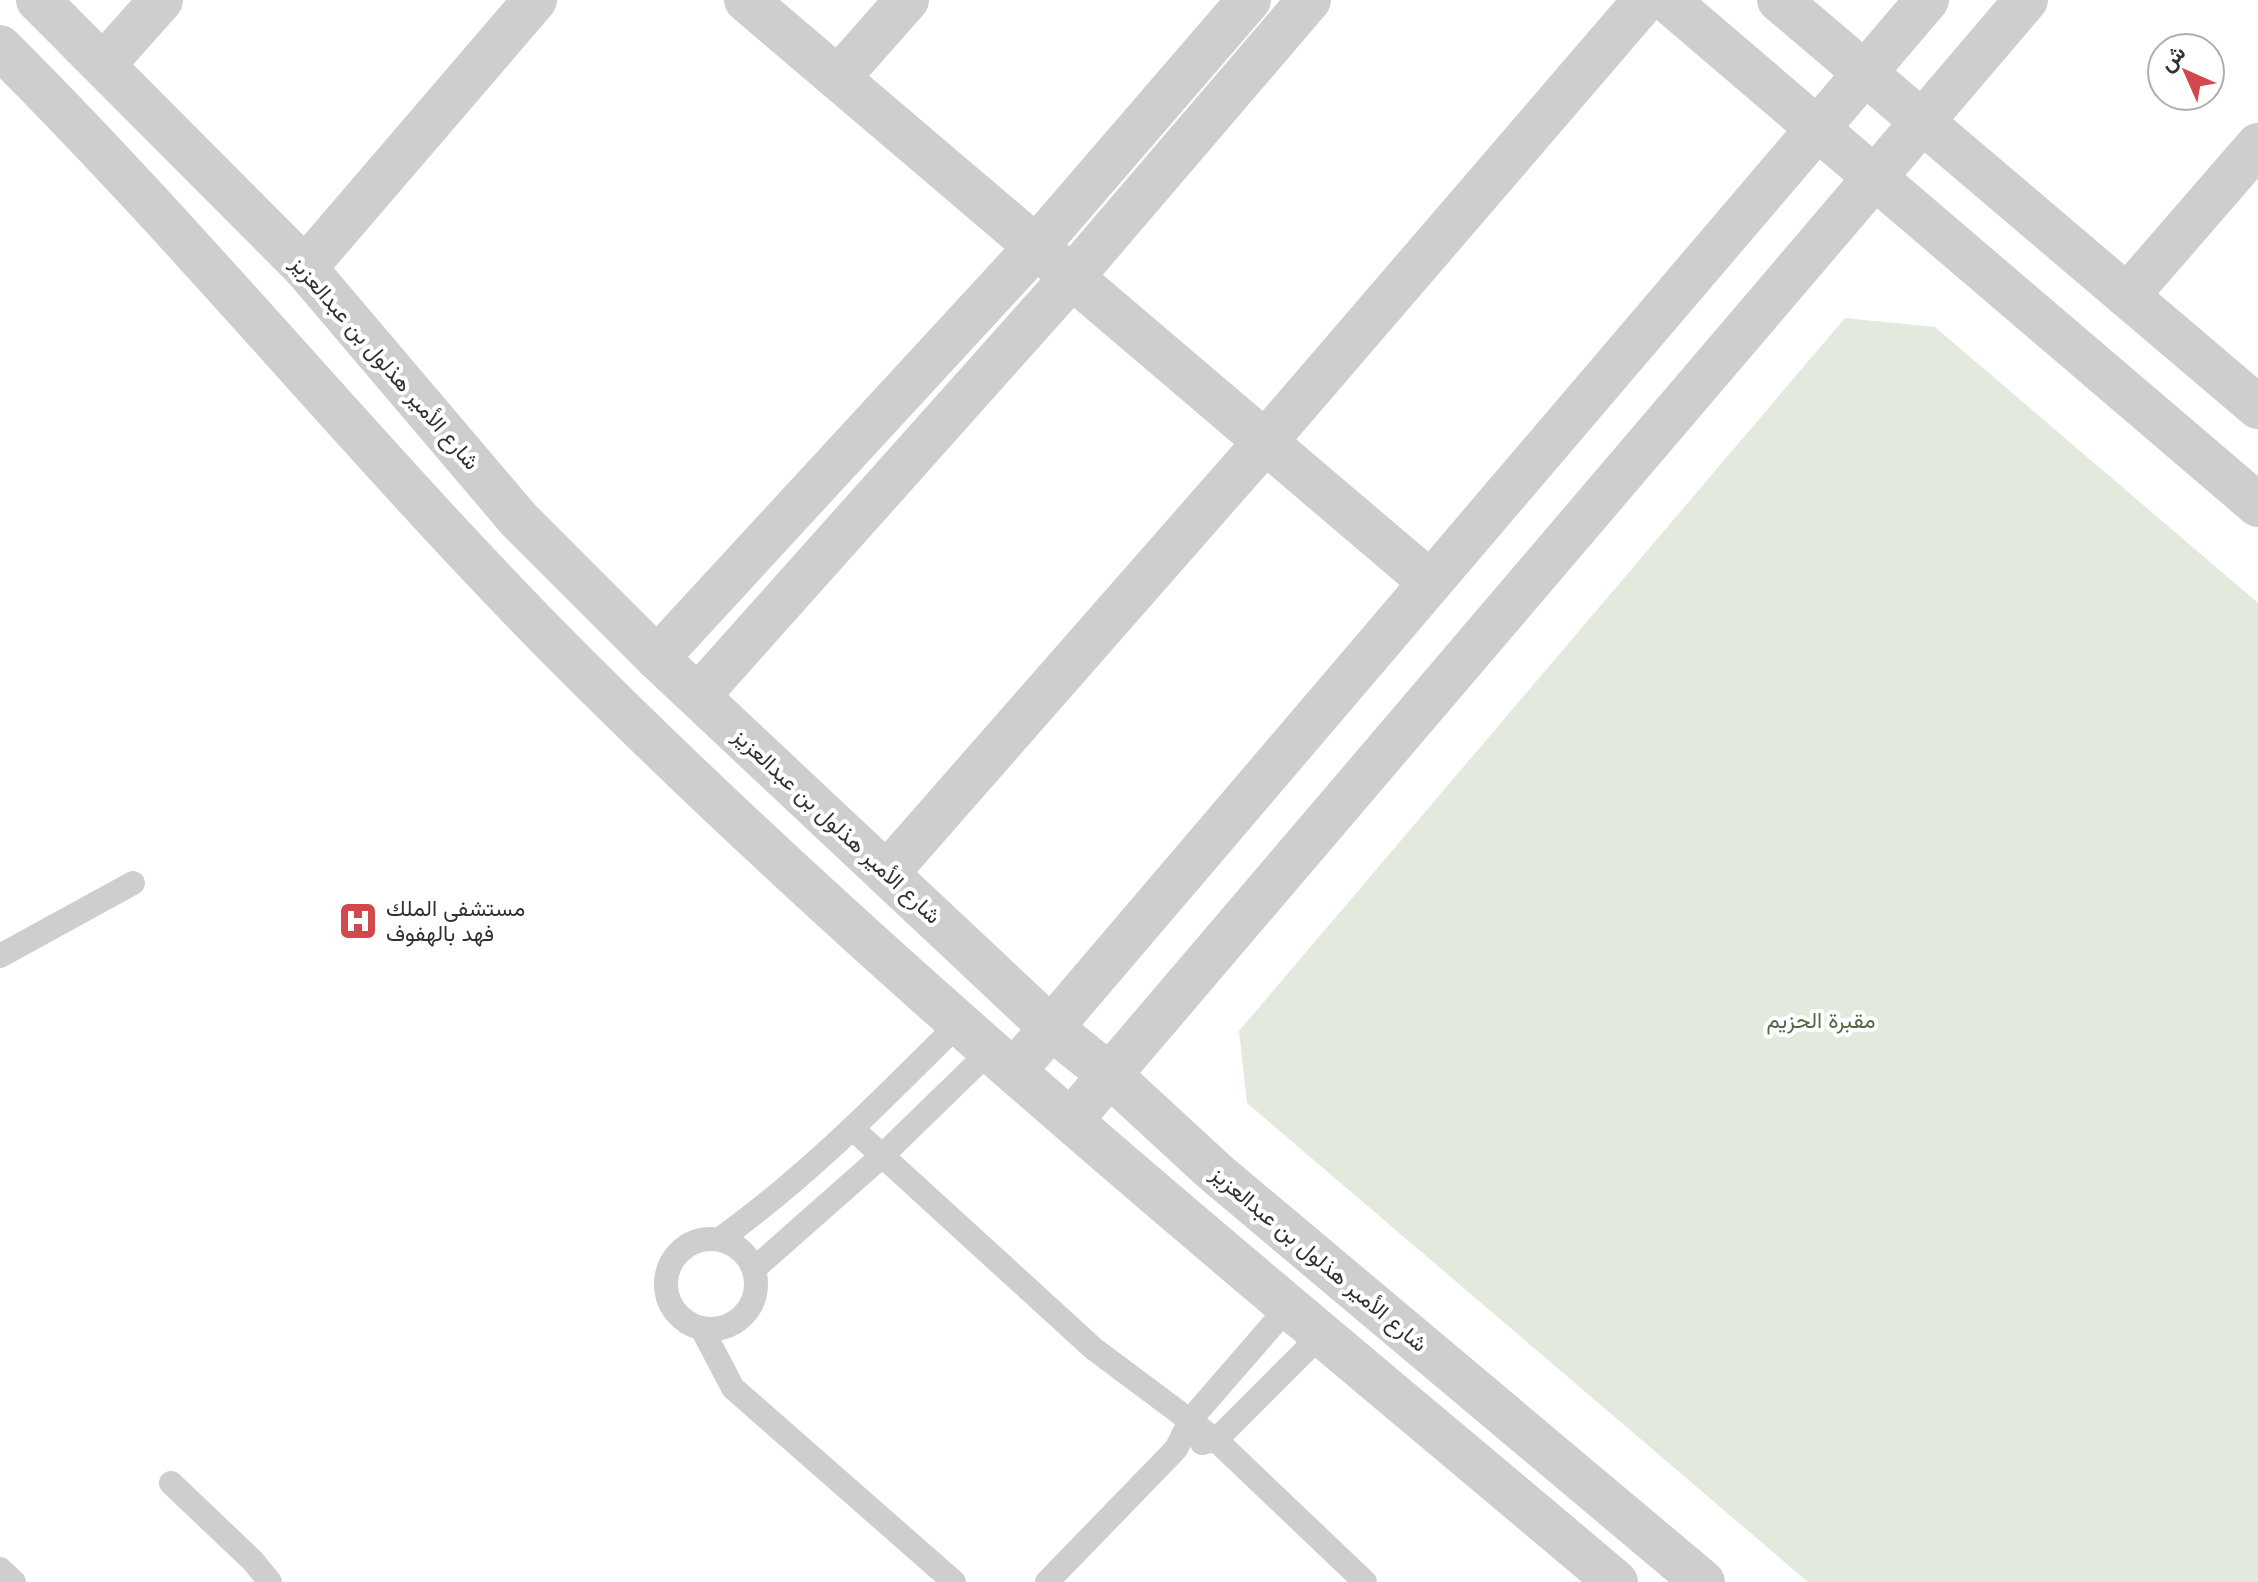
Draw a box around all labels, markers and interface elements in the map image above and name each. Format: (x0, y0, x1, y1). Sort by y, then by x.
north arrow (2146, 32, 2226, 112)
text: ش (2154, 40, 2191, 77)
street label: شارع الأمير هذلول بن عبدالعزيز (283, 251, 484, 476)
street label: شارع الأمير هذلول بن عبدالعزيز (726, 723, 946, 930)
place label: مستشفى الملك فهد بالهفوف (386, 896, 525, 947)
hospital icon: مستشفى الملك فهد بالهفوف (337, 900, 379, 942)
park label: مقبرة الحزيم (1766, 1008, 1876, 1035)
street label: شارع الأمير هذلول بن عبدالعزيز (1204, 1161, 1432, 1358)

